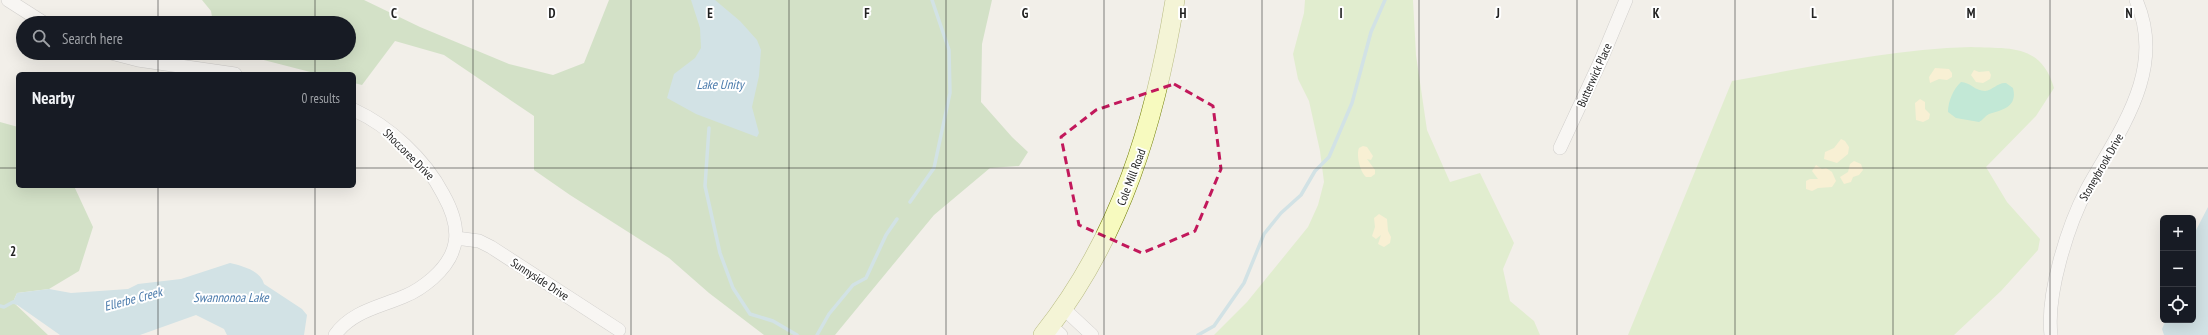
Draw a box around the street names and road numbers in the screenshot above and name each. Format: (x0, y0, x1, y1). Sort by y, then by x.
street label: Butterwick Place (1573, 41, 1615, 109)
street label: Shoccoree Drive (380, 125, 438, 183)
street label: Stoneybrook Drive (2076, 130, 2126, 204)
street label: Cole Mill Road (1113, 147, 1149, 207)
street label: Sunnyside Drive (508, 255, 572, 303)

